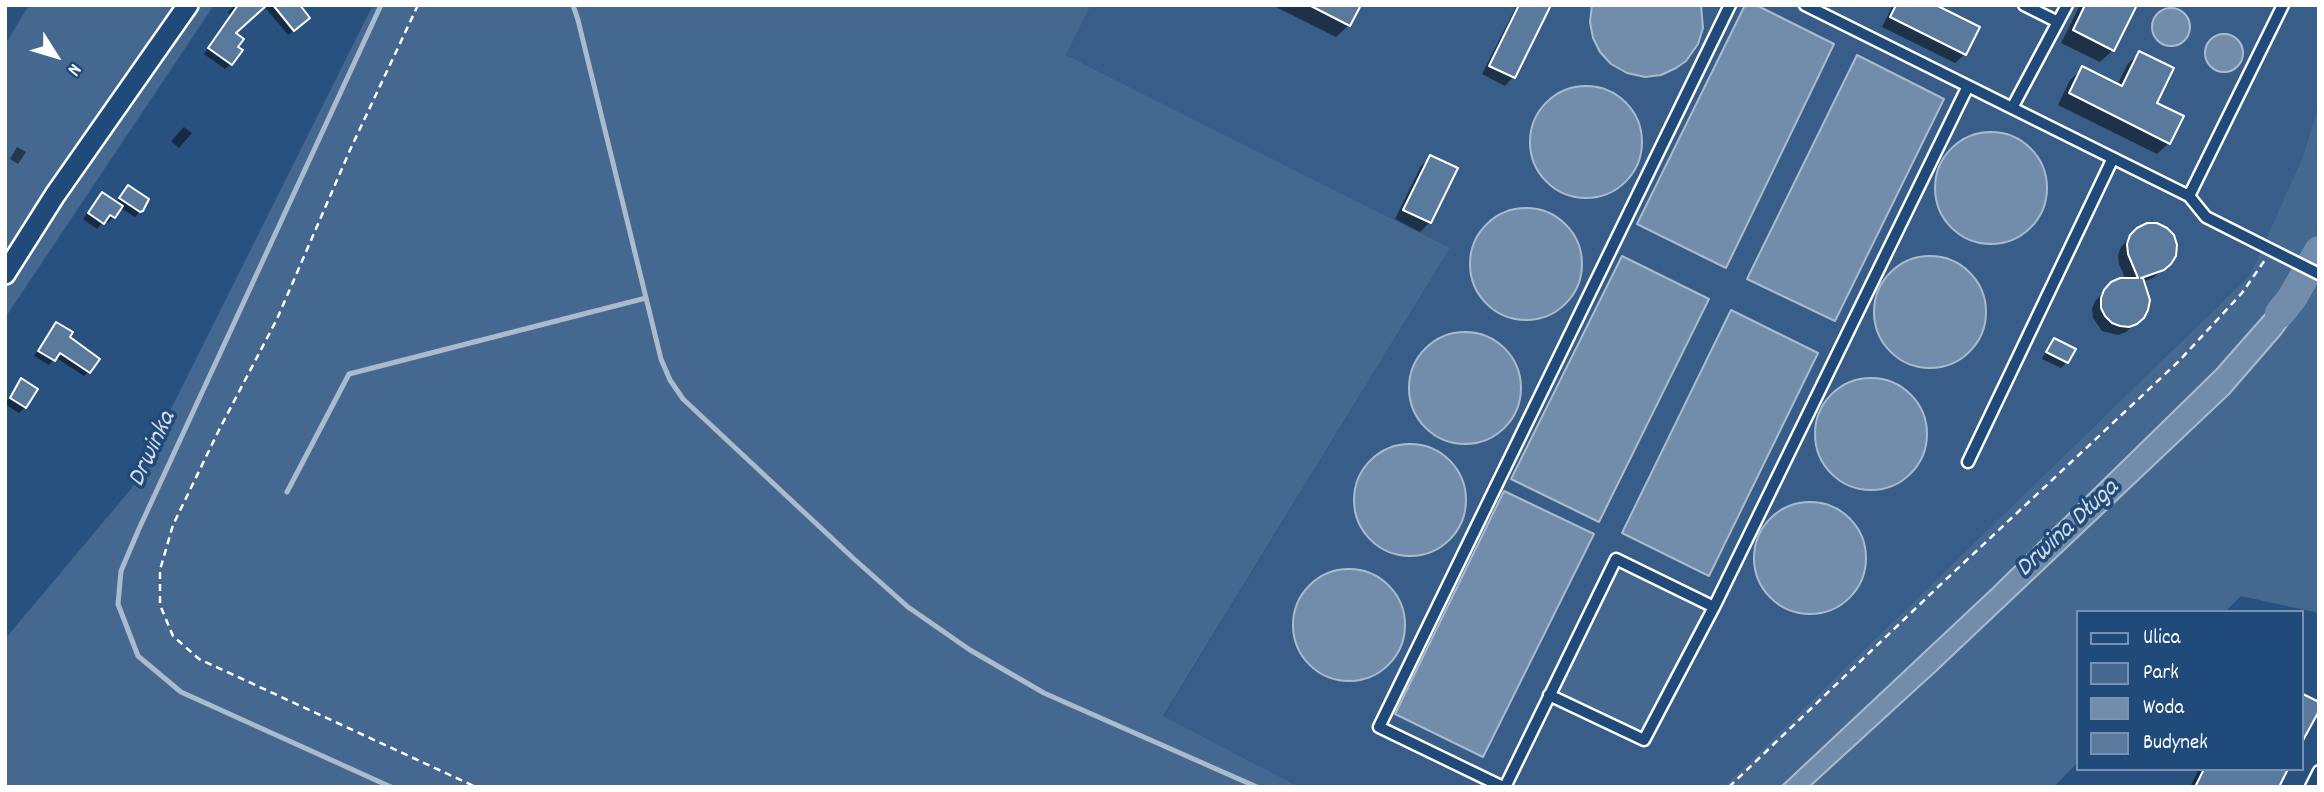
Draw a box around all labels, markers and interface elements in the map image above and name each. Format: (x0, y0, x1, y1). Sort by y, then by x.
north arrow (21, 21, 91, 91)
text: N (60, 57, 87, 81)
water label: Drwinka (123, 407, 185, 493)
water label: Drwina Długa (2011, 474, 2127, 586)
legend (2076, 610, 2303, 771)
text: Ulica (2143, 624, 2180, 654)
text: Park (2143, 659, 2179, 689)
text: Woda (2143, 694, 2184, 724)
text: Budynek (2143, 729, 2208, 759)

